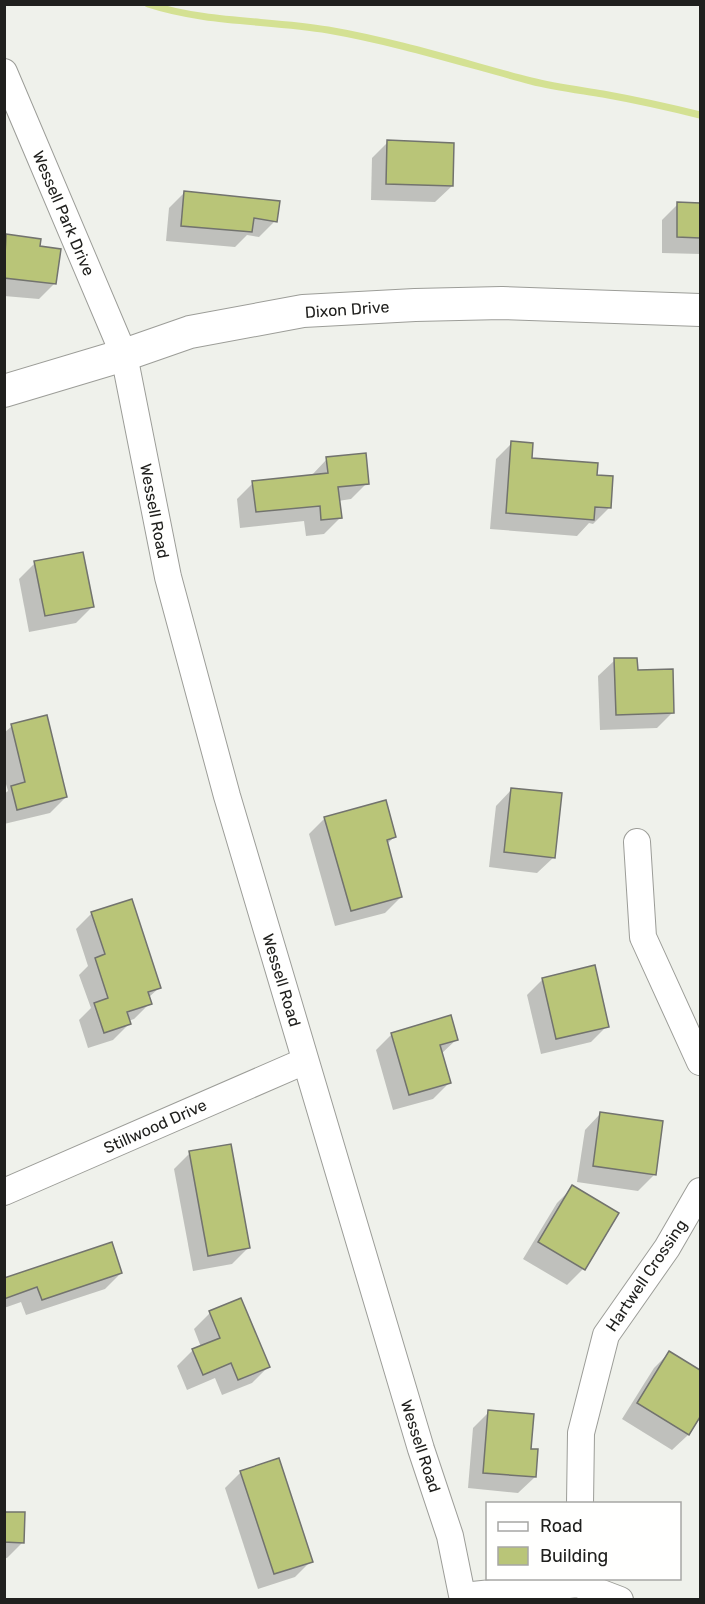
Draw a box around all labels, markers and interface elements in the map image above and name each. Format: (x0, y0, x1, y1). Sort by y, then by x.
street label: Wessell Park Drive (29, 148, 98, 279)
street label: Dixon Drive (304, 297, 390, 322)
street label: Wessell Road (136, 462, 173, 560)
street label: Wessell Road (258, 931, 305, 1029)
street label: Stillwood Drive (101, 1095, 210, 1158)
street label: Hartwell Crossing (602, 1216, 691, 1335)
street label: Wessell Road (397, 1397, 444, 1495)
legend (486, 1502, 681, 1580)
text: Road (540, 1515, 583, 1537)
text: Building (540, 1545, 608, 1567)

